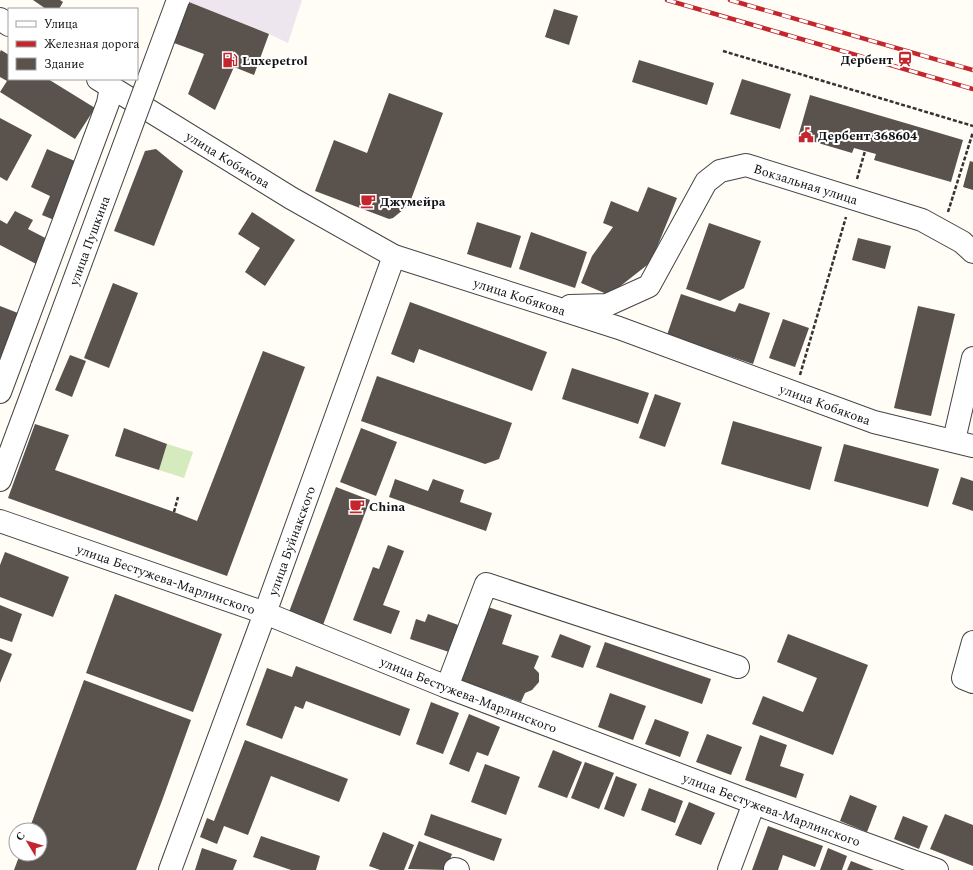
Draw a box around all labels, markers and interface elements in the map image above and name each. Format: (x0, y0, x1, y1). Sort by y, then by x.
legend (8, 8, 138, 80)
text: Улица (44, 15, 78, 34)
text: Железная дорога (44, 35, 139, 54)
place label: Дербент (841, 50, 893, 70)
station icon: Дербент (896, 50, 914, 68)
fuel station icon: Luxepetrol (221, 51, 239, 69)
place label: Luxepetrol (242, 51, 308, 71)
text: Здание (44, 55, 84, 74)
street label: улица Кобякова (181, 126, 274, 194)
public building icon: Дербент 368604 (797, 126, 815, 144)
place label: Дербент 368604 (818, 126, 918, 146)
street label: Вокзальная улица (751, 159, 861, 211)
street label: улица Пушкина (64, 192, 116, 289)
cafe icon: Джумейра (359, 192, 377, 210)
place label: Джумейра (380, 192, 446, 212)
street label: улица Кобякова (470, 273, 569, 322)
street label: улица Кобякова (776, 379, 874, 431)
street label: улица Буйнакского (263, 483, 321, 599)
cafe icon: China (348, 497, 366, 515)
place label: China (369, 497, 406, 517)
street label: улица Бестужева-Марлинского (73, 539, 258, 620)
street label: улица Бестужева-Марлинского (376, 652, 560, 739)
street label: улица Бестужева-Марлинского (679, 768, 863, 852)
north arrow (8, 822, 48, 862)
text: С (11, 828, 30, 844)

